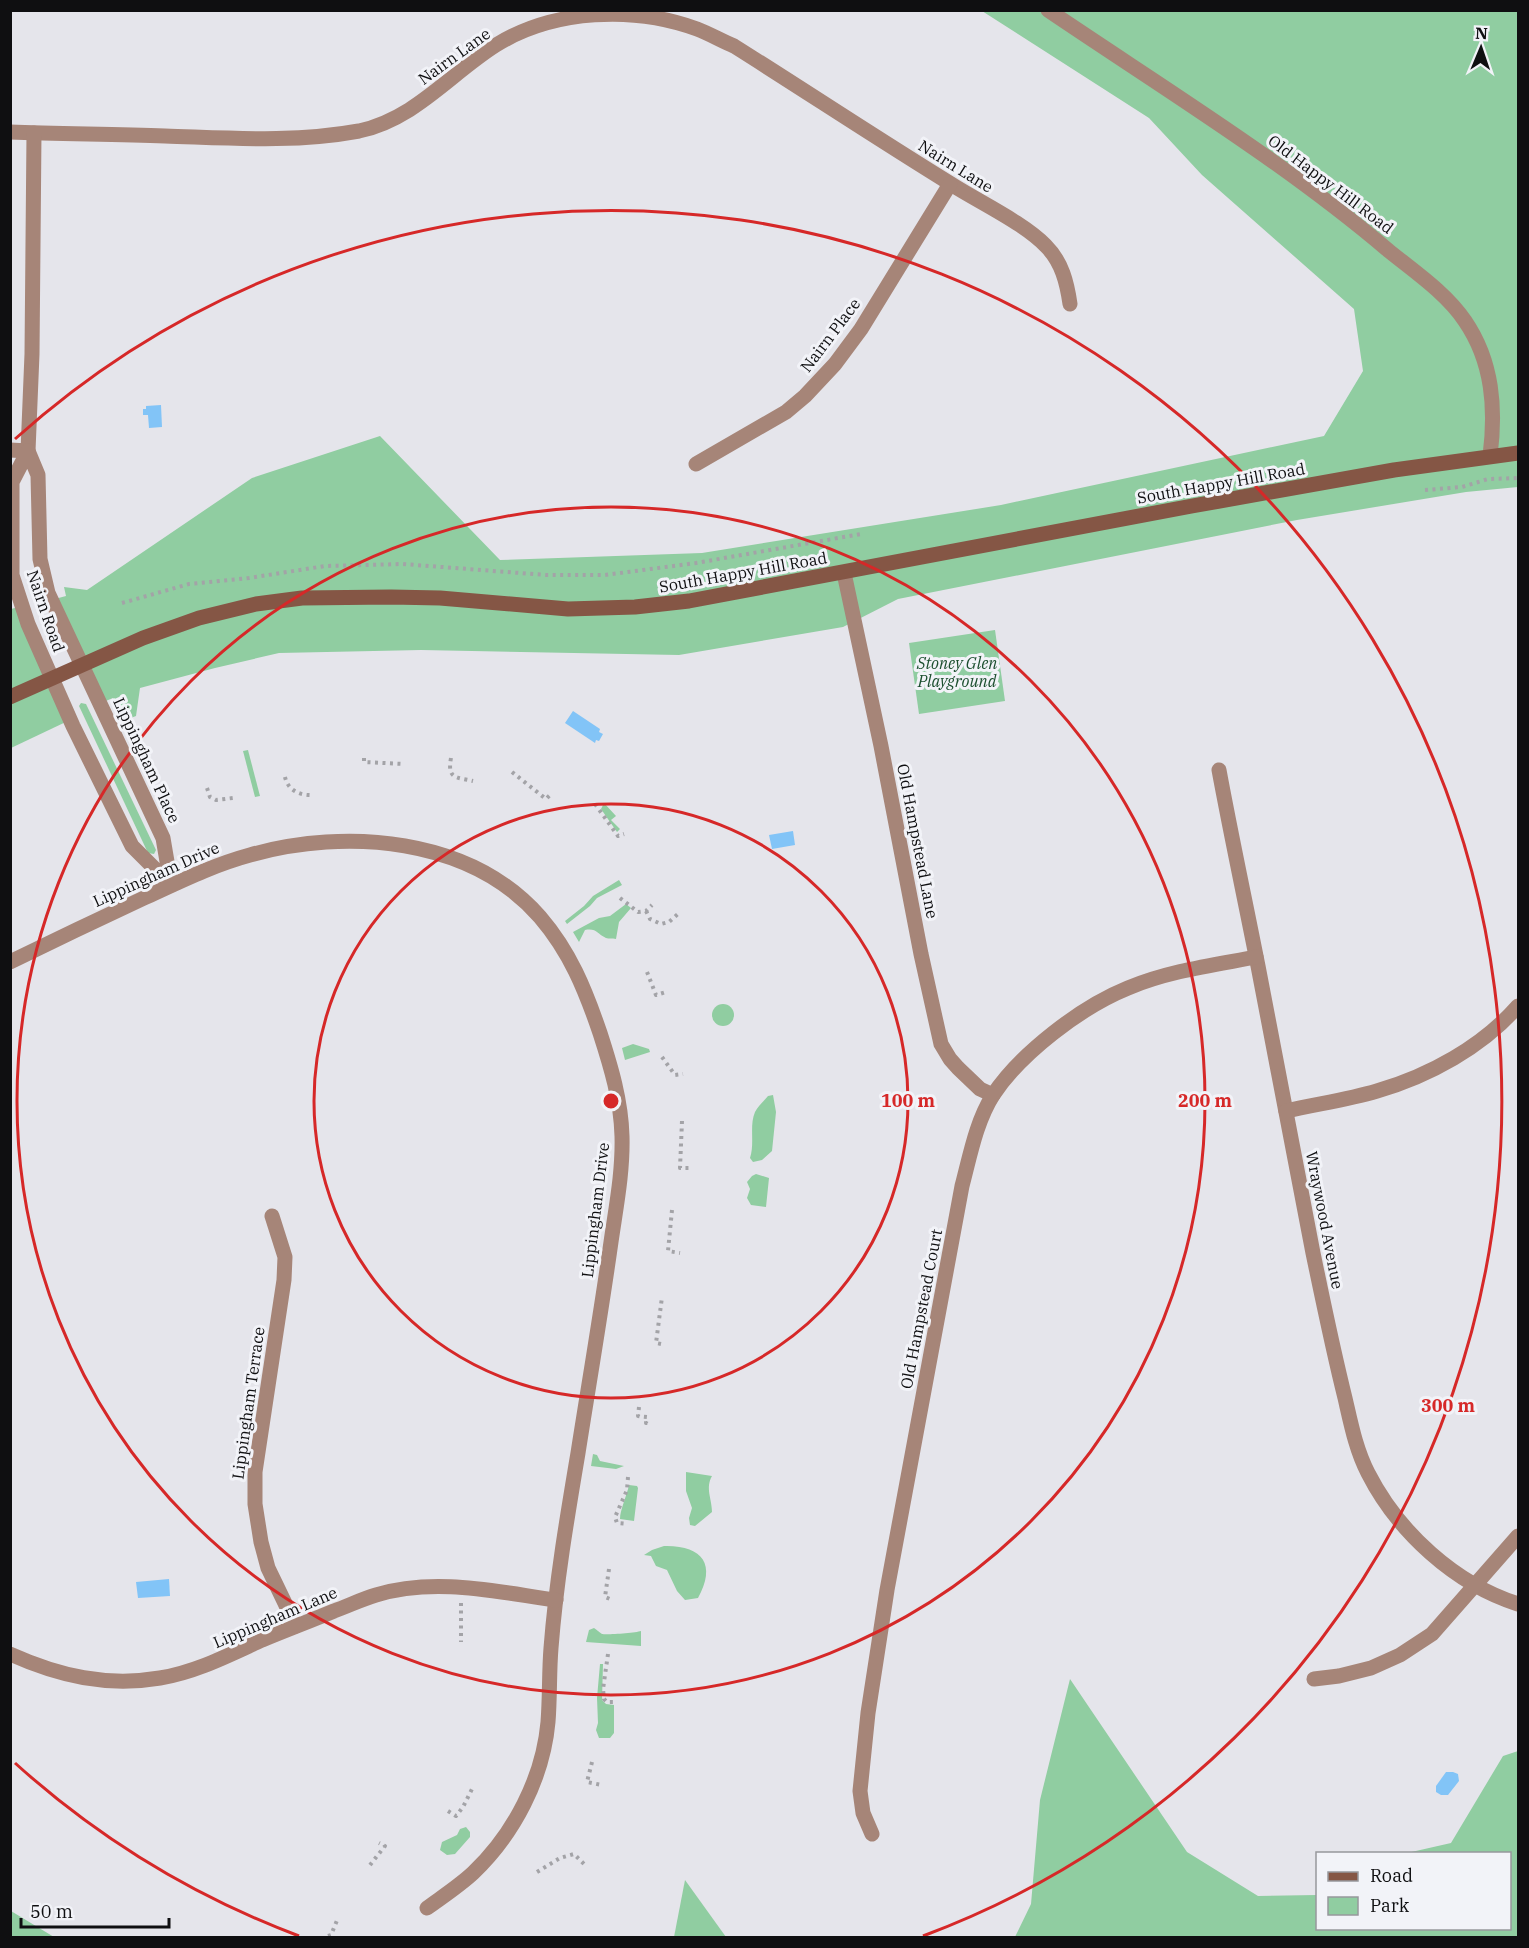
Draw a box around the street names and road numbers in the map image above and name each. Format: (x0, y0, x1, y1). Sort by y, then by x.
street label: Nairn Lane (414, 23, 494, 89)
street label: Old Happy Hill Road (1264, 130, 1398, 238)
street label: Nairn Lane (915, 135, 997, 197)
street label: Nairn Place (796, 294, 864, 376)
street label: South Happy Hill Road (1136, 458, 1307, 508)
street label: South Happy Hill Road (658, 547, 829, 597)
street label: Nairn Road (23, 567, 69, 655)
street label: Lippingham Place (109, 694, 185, 826)
street label: Old Hampstead Lane (893, 762, 943, 920)
street label: Lippingham Drive (90, 837, 222, 911)
street label: Lippingham Drive (577, 1141, 613, 1279)
street label: Wraywood Avenue (1302, 1149, 1348, 1291)
street label: Old Hampstead Court (896, 1227, 946, 1391)
street label: Lippingham Terrace (227, 1326, 269, 1480)
street label: Lippingham Lane (210, 1582, 340, 1652)

